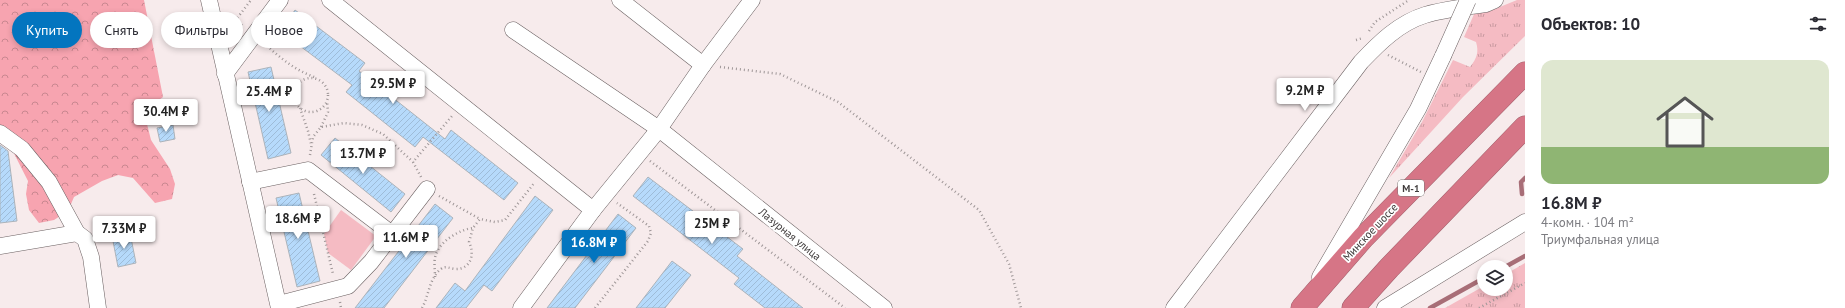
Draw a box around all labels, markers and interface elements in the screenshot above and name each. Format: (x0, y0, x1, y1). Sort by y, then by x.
chip: Купить (12, 12, 82, 48)
chip: Снять (90, 12, 153, 48)
chip: Фильтры (161, 12, 243, 48)
chip: Новое (251, 12, 317, 48)
text: Объектов: 10 (1541, 13, 1640, 35)
icon: filters (1807, 13, 1829, 35)
pin: 29.5M ₽ (356, 71, 430, 105)
text: 29.5M ₽ (370, 75, 416, 92)
pin: 9.2M ₽ (1272, 78, 1338, 112)
pin: 25.4M ₽ (232, 79, 306, 113)
text: 9.2M ₽ (1285, 82, 1325, 99)
text: 25.4M ₽ (246, 83, 292, 100)
icon: home (1649, 86, 1721, 158)
pin: 30.4M ₽ (129, 99, 203, 133)
text: 30.4M ₽ (143, 103, 189, 120)
pin: 13.7M ₽ (326, 141, 400, 175)
text: 13.7M ₽ (340, 145, 386, 162)
road number: М-1 (1398, 180, 1424, 196)
text: 16.8M ₽ (1541, 192, 1602, 214)
street label: Минское шоссе (1340, 200, 1401, 264)
street label: Лазурная улица (755, 204, 824, 263)
pin: 18.6M ₽ (261, 206, 335, 240)
text: 18.6M ₽ (275, 210, 321, 227)
pin: 25M ₽ (684, 211, 740, 245)
text: 4-комн. · 104 m² (1541, 214, 1634, 231)
text: 25M ₽ (694, 215, 730, 232)
pin: 7.33M ₽ (87, 216, 161, 250)
text: 7.33M ₽ (102, 220, 146, 237)
pin: 11.6M ₽ (369, 225, 443, 259)
text: 11.6M ₽ (383, 229, 429, 246)
pin: 16.8M ₽ (557, 230, 631, 264)
text: Триумфальная улица (1541, 231, 1659, 248)
text: 16.8M ₽ (571, 234, 617, 251)
map controls (1477, 260, 1513, 296)
button: layers (1477, 260, 1513, 296)

